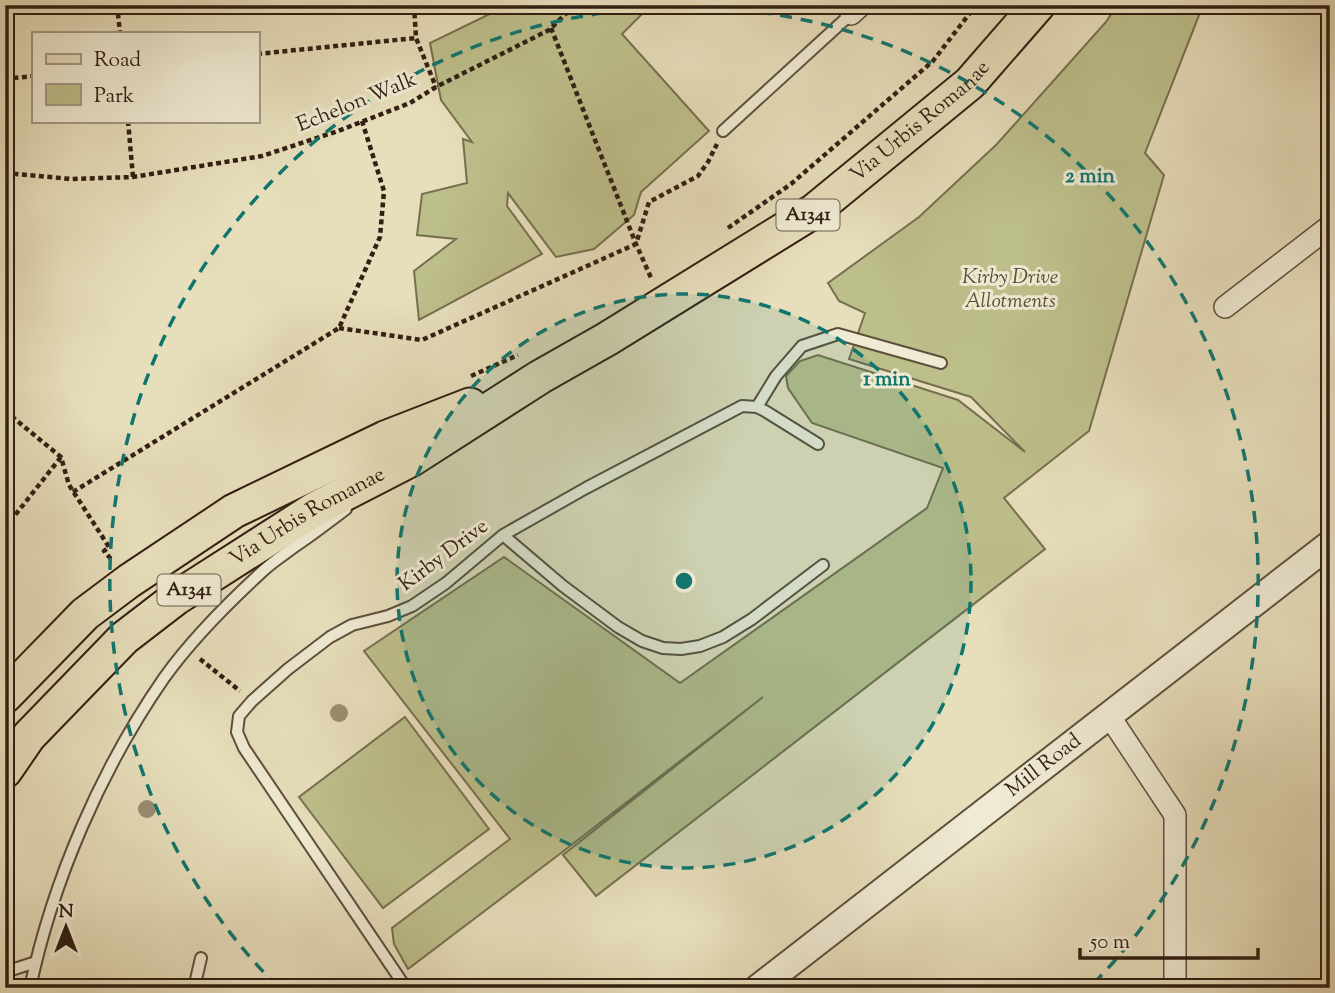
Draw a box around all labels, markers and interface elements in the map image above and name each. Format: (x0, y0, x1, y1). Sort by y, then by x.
legend (32, 32, 259, 122)
text: Road (94, 46, 141, 76)
street label: Via Urbis Romanae (844, 54, 998, 190)
street label: Echelon Walk (292, 65, 422, 141)
text: Park (94, 82, 135, 112)
text: 2 min (1065, 162, 1116, 192)
road number: A1341 (776, 200, 840, 230)
park label: Kirby Drive Allotments (962, 263, 1058, 317)
text: 1 min (863, 365, 911, 395)
street label: Via Urbis Romanae (224, 460, 390, 575)
street label: Kirby Drive (393, 512, 495, 600)
centre of rings (672, 569, 696, 593)
road number: A1341 (158, 575, 220, 606)
street label: Mill Road (1000, 727, 1088, 805)
north arrow (32, 892, 102, 962)
text: N (58, 899, 74, 926)
scale bar (1080, 916, 1258, 960)
text: 50 m (1089, 928, 1130, 958)

